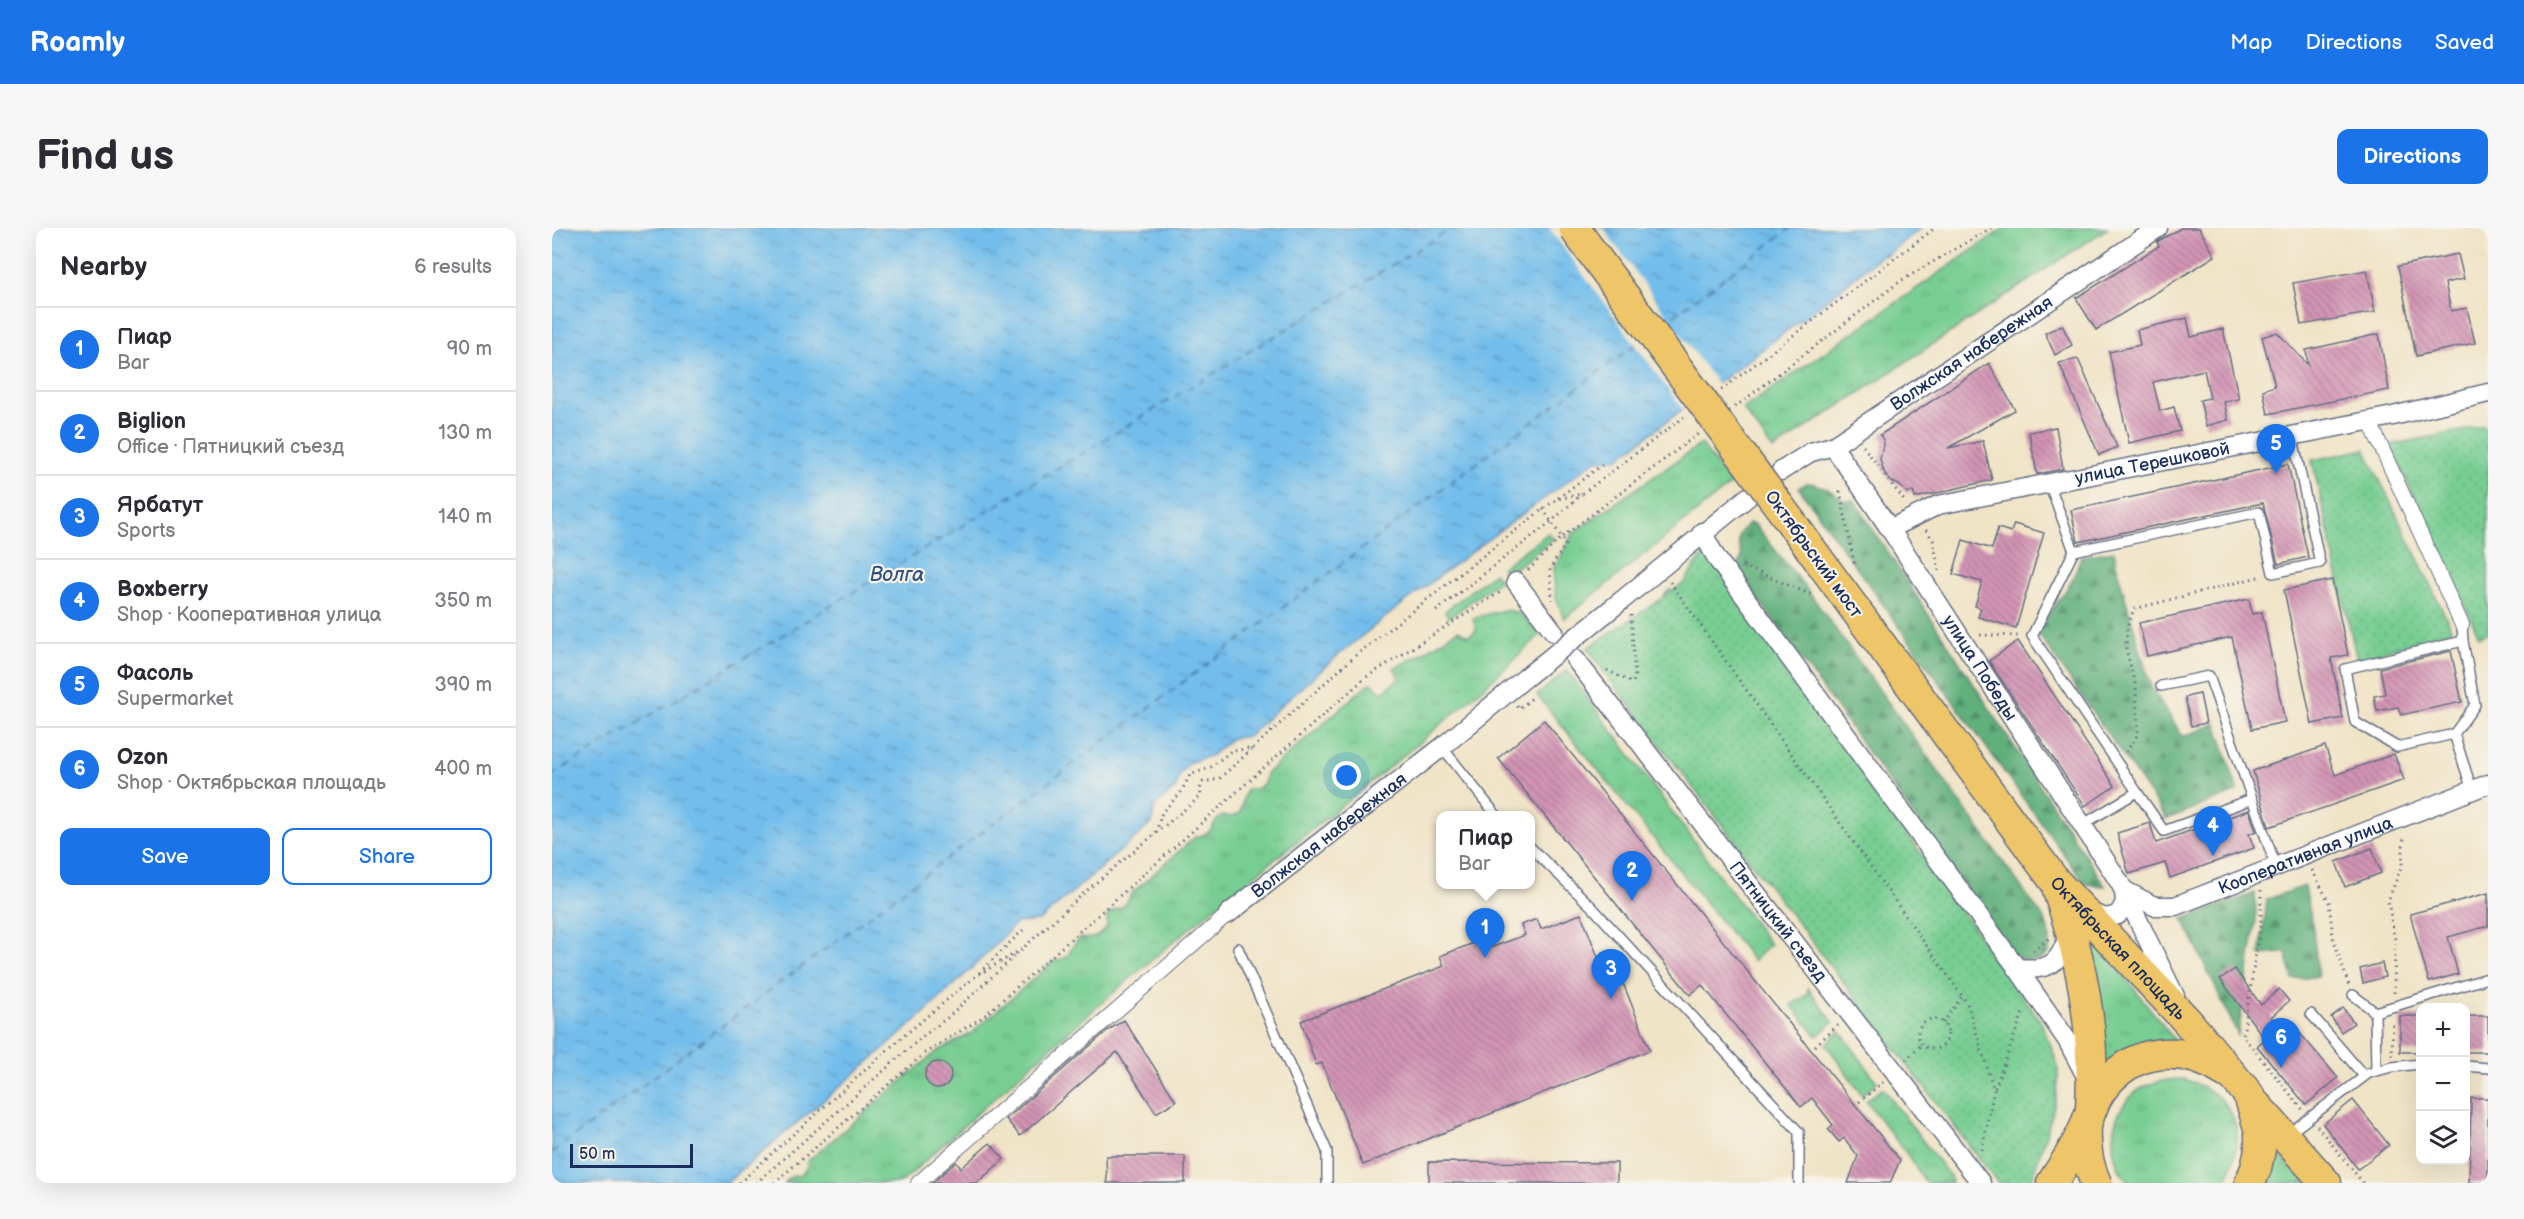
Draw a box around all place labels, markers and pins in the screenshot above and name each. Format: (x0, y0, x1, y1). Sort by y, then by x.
pin: 5 (2256, 424, 2296, 474)
pin: 4 (2194, 806, 2232, 856)
pin: 2 (1612, 852, 1652, 901)
pin: 1 (1466, 908, 1504, 958)
pin: 3 (1592, 950, 1630, 999)
pin: 6 (2262, 1018, 2300, 1068)

